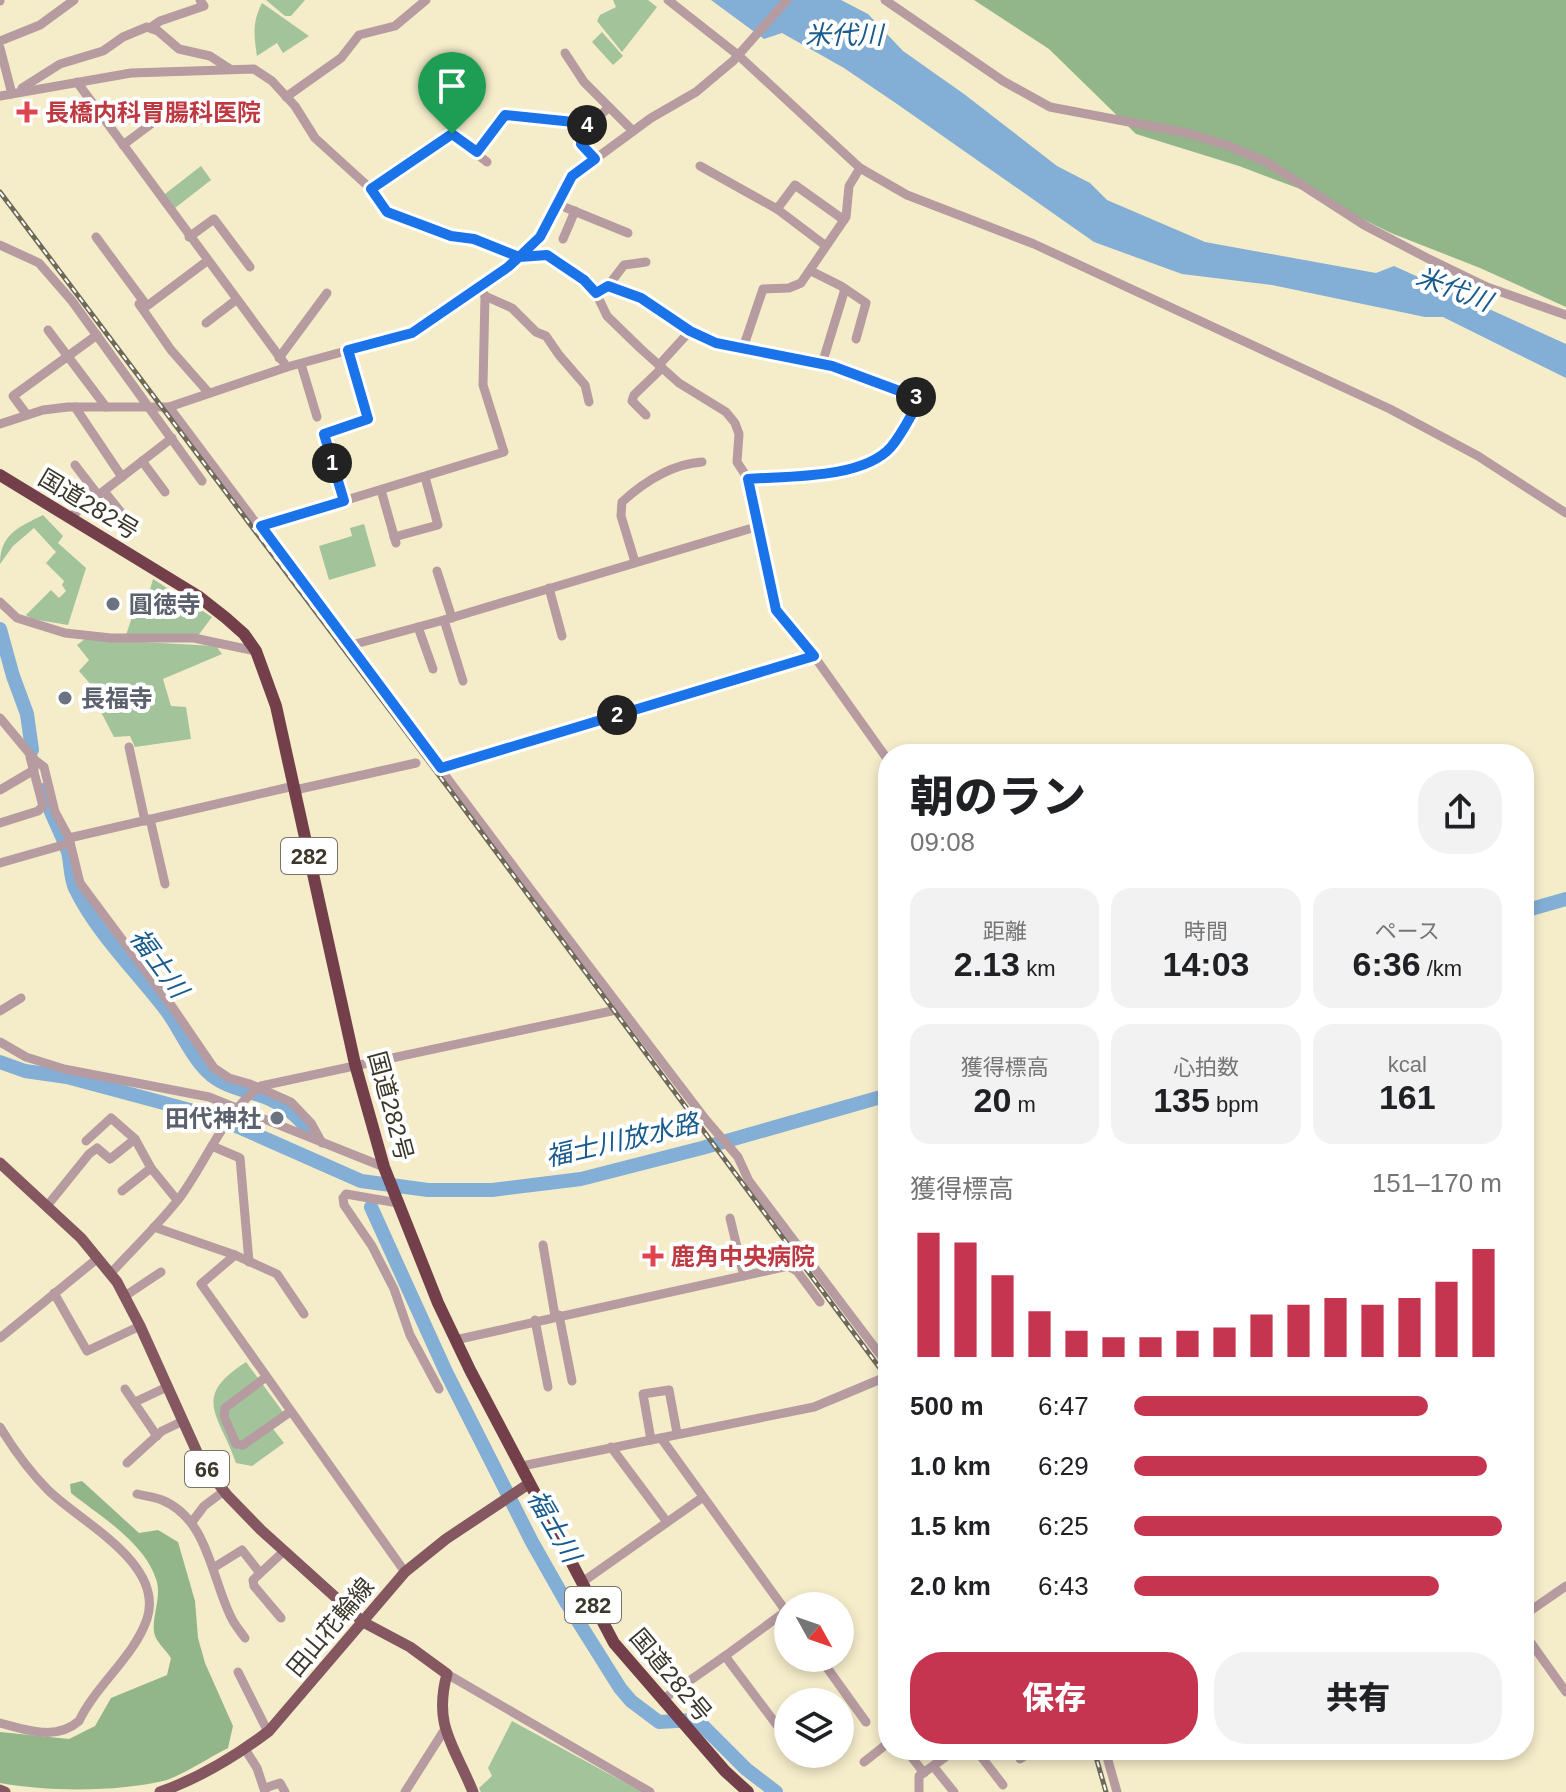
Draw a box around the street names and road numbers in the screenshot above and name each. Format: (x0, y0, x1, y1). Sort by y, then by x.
street label: 国道282号 (34, 464, 144, 544)
road number: 282 (281, 838, 337, 874)
street label: 国道282号 (363, 1048, 419, 1164)
road number: 66 (185, 1451, 229, 1487)
street label: 田山花輪線 (281, 1572, 379, 1682)
road number: 282 (565, 1587, 621, 1623)
street label: 国道282号 (625, 1623, 717, 1727)

